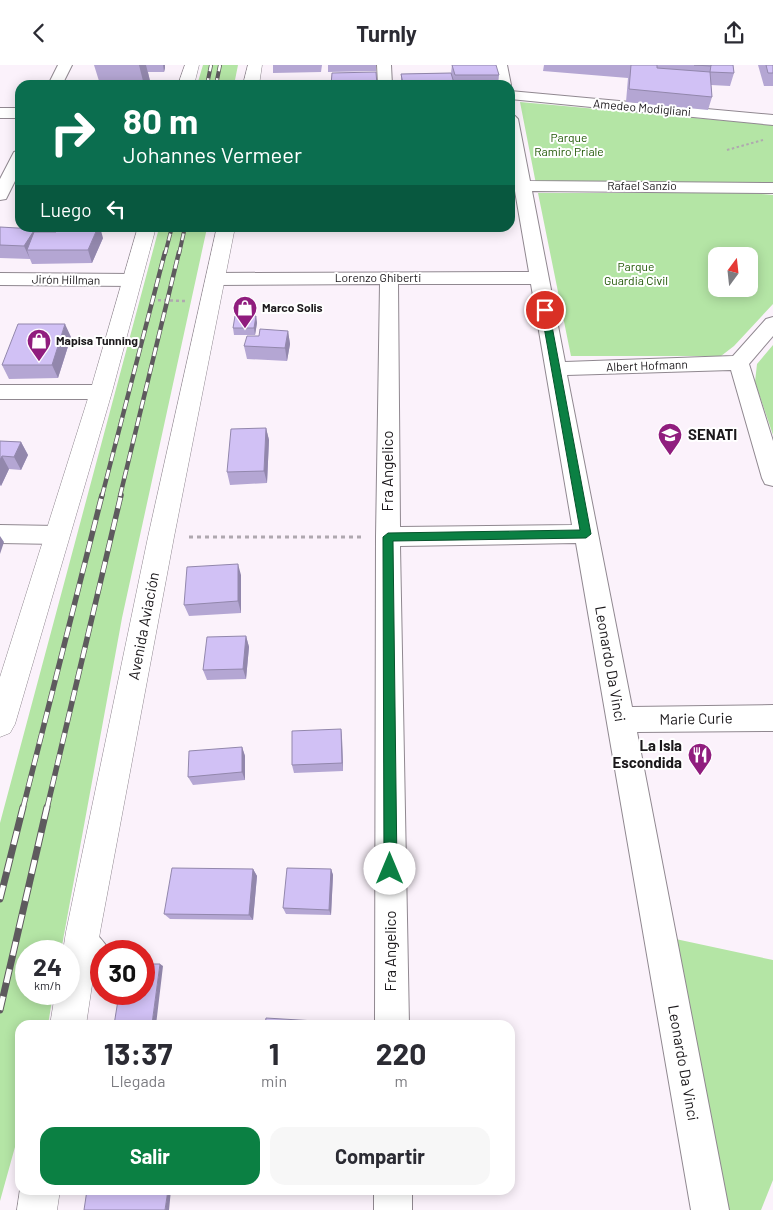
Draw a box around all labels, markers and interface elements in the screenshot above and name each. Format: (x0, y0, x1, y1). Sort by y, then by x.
icon: back (25, 19, 53, 47)
icon: share (720, 19, 748, 47)
text: Turnly (356, 20, 417, 46)
street label: Amedeo Modigliani (593, 96, 692, 118)
text: 80 m (123, 99, 198, 141)
icon: right (40, 100, 105, 165)
park label: Parque Ramiro Priale (534, 130, 604, 158)
text: Johannes Vermeer (123, 141, 302, 167)
street label: Rafael Sanzio (607, 178, 677, 192)
icon: left (102, 195, 130, 223)
text: Luego (40, 198, 92, 221)
north arrow (708, 247, 758, 297)
map controls (708, 247, 758, 297)
park label: Parque Guardia Civil (604, 259, 668, 287)
street label: Lorenzo Ghiberti (335, 270, 421, 284)
street label: Jirón Hillman (32, 271, 100, 287)
pin (524, 289, 566, 331)
shop icon: Marco Solis (232, 295, 258, 329)
icon: arrive (531, 296, 559, 324)
place label: Marco Solis (262, 300, 323, 314)
shop icon: Mapisa Tunning (26, 328, 52, 362)
place label: Mapisa Tunning (56, 333, 138, 347)
street label: Albert Hofmann (606, 357, 688, 373)
school or university icon: SENATI (657, 422, 683, 456)
place label: SENATI (688, 425, 737, 443)
street label: Fra Angelico (378, 431, 396, 511)
street label: Avenida Aviación (124, 570, 162, 681)
street label: Leonardo Da Vinci (592, 604, 630, 723)
street label: Marie Curie (659, 708, 733, 728)
place label: La Isla Escondida (613, 736, 682, 771)
restaurant icon: La Isla Escondida (687, 742, 713, 776)
position arrow (363, 842, 415, 894)
street label: Fra Angelico (381, 911, 399, 991)
speed limit sign: 30 (90, 940, 155, 1005)
text: 24 (33, 951, 62, 981)
text: km/h (34, 978, 61, 992)
street label: Leonardo Da Vinci (665, 1003, 703, 1122)
text: 13:37 (104, 1035, 172, 1071)
text: 1 (269, 1035, 279, 1071)
text: 220 (376, 1035, 426, 1071)
text: Llegada (111, 1071, 166, 1090)
text: min (261, 1071, 287, 1090)
text: m (394, 1071, 408, 1090)
button: Salir (40, 1127, 260, 1185)
button: Compartir (270, 1127, 490, 1185)

